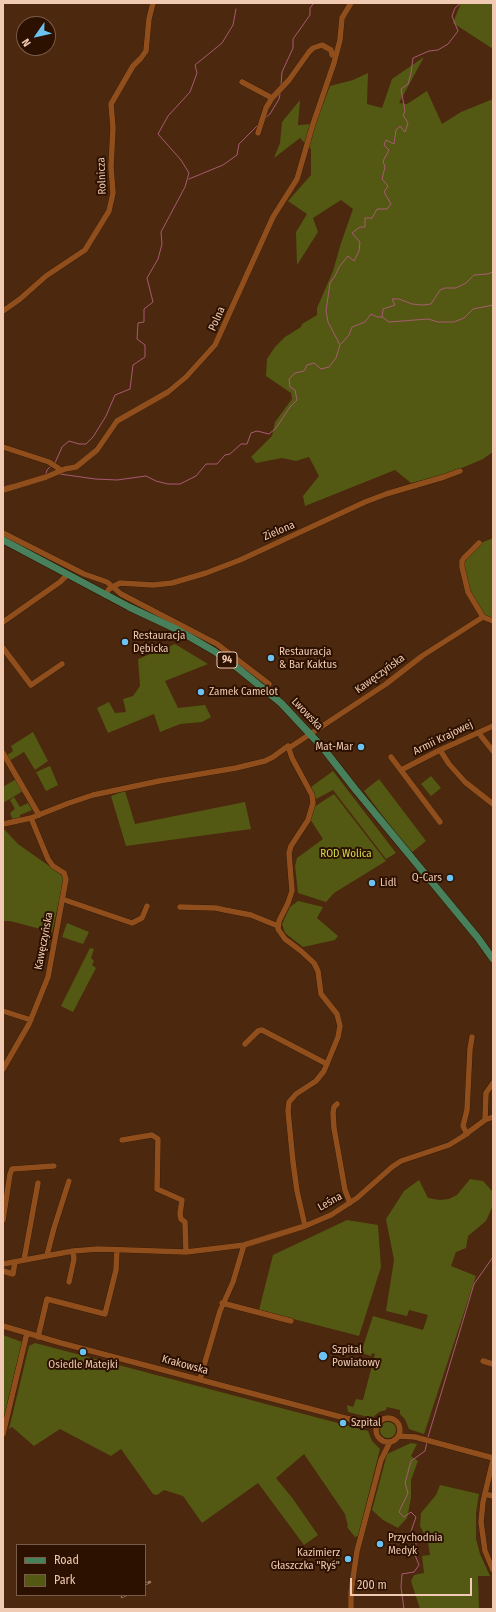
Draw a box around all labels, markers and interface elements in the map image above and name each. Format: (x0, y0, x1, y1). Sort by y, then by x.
north arrow (16, 16, 56, 56)
text: N (19, 36, 34, 49)
street label: Rolnicza (95, 157, 109, 195)
street label: Polna (206, 305, 228, 333)
street label: Zielona (261, 518, 297, 544)
place label: Restauracja Dębicka (133, 629, 185, 655)
marker: Restauracja Dębicka (120, 637, 130, 647)
place label: Restauracja & Bar Kaktus (279, 645, 337, 671)
street label: Kawęczyńska (352, 651, 408, 697)
road number: 94 (217, 652, 237, 668)
marker: Restauracja & Bar Kaktus (266, 653, 276, 663)
place label: Zamek Camelot (209, 685, 278, 699)
marker: Zamek Camelot (196, 687, 206, 697)
street label: Lwowska (288, 695, 326, 733)
street label: Armii Krajowej (411, 718, 475, 758)
place label: Mat-Mar (316, 740, 353, 754)
marker: Mat-Mar (356, 742, 366, 752)
park label: ROD Wolica (320, 847, 372, 861)
place label: Q-Cars (412, 871, 442, 885)
marker: Q-Cars (445, 873, 455, 883)
place label: Lidl (380, 876, 396, 890)
marker: Lidl (367, 878, 377, 888)
street label: Kawęczyńska (32, 911, 56, 971)
street label: Leśna (315, 1190, 345, 1214)
place label: Szpital Powiatowy (332, 1343, 380, 1369)
marker: Osiedle Matejki (78, 1347, 88, 1357)
marker: Szpital Powiatowy (317, 1350, 329, 1362)
street label: Krakowska (160, 1352, 210, 1378)
place label: Osiedle Matejki (48, 1358, 118, 1372)
place label: Szpital (351, 1416, 381, 1430)
marker: Szpital (338, 1418, 348, 1428)
place label: Przychodnia Medyk (388, 1531, 443, 1557)
marker: Przychodnia Medyk (375, 1539, 385, 1549)
legend (16, 1544, 146, 1596)
place label: Kazimierz Głaszczka "Ryś" (271, 1546, 340, 1572)
text: Road (54, 1553, 79, 1567)
marker: Kazimierz Głaszczka "Ryś" (343, 1554, 353, 1564)
scale bar (352, 1570, 474, 1596)
text: Park (54, 1573, 75, 1587)
text: 200 m (357, 1578, 387, 1592)

